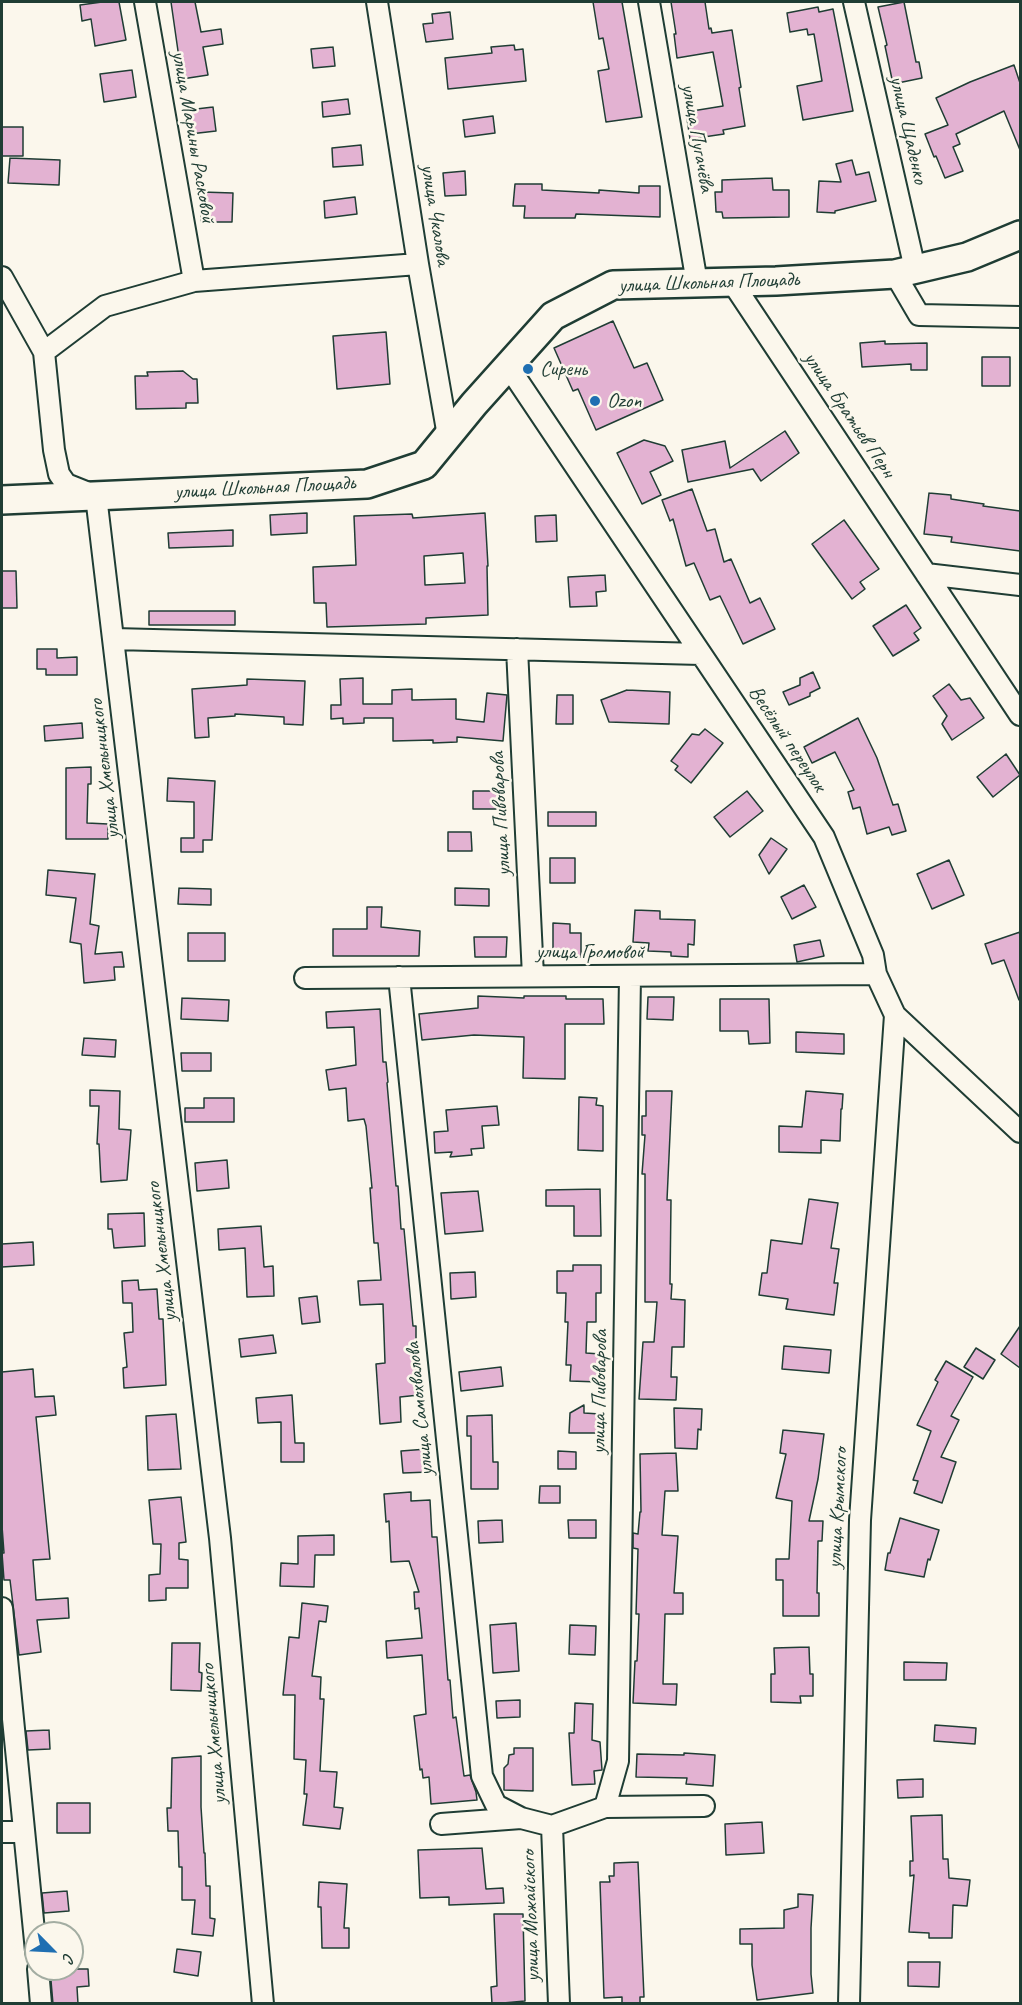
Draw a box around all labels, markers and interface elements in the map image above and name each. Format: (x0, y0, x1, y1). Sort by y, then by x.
street label: улица Марины Расковой (165, 49, 221, 225)
street label: улица Щаденко (883, 74, 933, 186)
street label: улица Пугачёва (675, 82, 719, 194)
street label: улица Чкалова (415, 162, 455, 268)
street label: улица Школьная Площадь (618, 267, 800, 299)
street label: улица Братьев Перн (798, 347, 900, 483)
place label: Сирень (540, 356, 587, 382)
marker: Сирень (521, 362, 535, 376)
place label: Ozon (607, 388, 642, 414)
marker: Ozon (588, 394, 602, 408)
street label: улица Школьная Площадь (174, 471, 356, 505)
street label: Весёлый переулок (742, 681, 832, 797)
street label: улица Хмельницкого (84, 698, 126, 840)
street label: улица Пивоварова (485, 751, 517, 877)
street label: улица Громовой (536, 939, 644, 965)
street label: улица Хмельницкого (141, 1181, 183, 1323)
street label: улица Пивоварова (586, 1330, 614, 1454)
street label: улица Самохвалова (400, 1341, 440, 1477)
street label: улица Крымского (822, 1447, 854, 1569)
street label: улица Хмельницкого (195, 1663, 233, 1805)
street label: улица Можайского (516, 1850, 546, 1982)
north arrow (24, 1921, 84, 1981)
text: С (58, 1950, 79, 1965)

